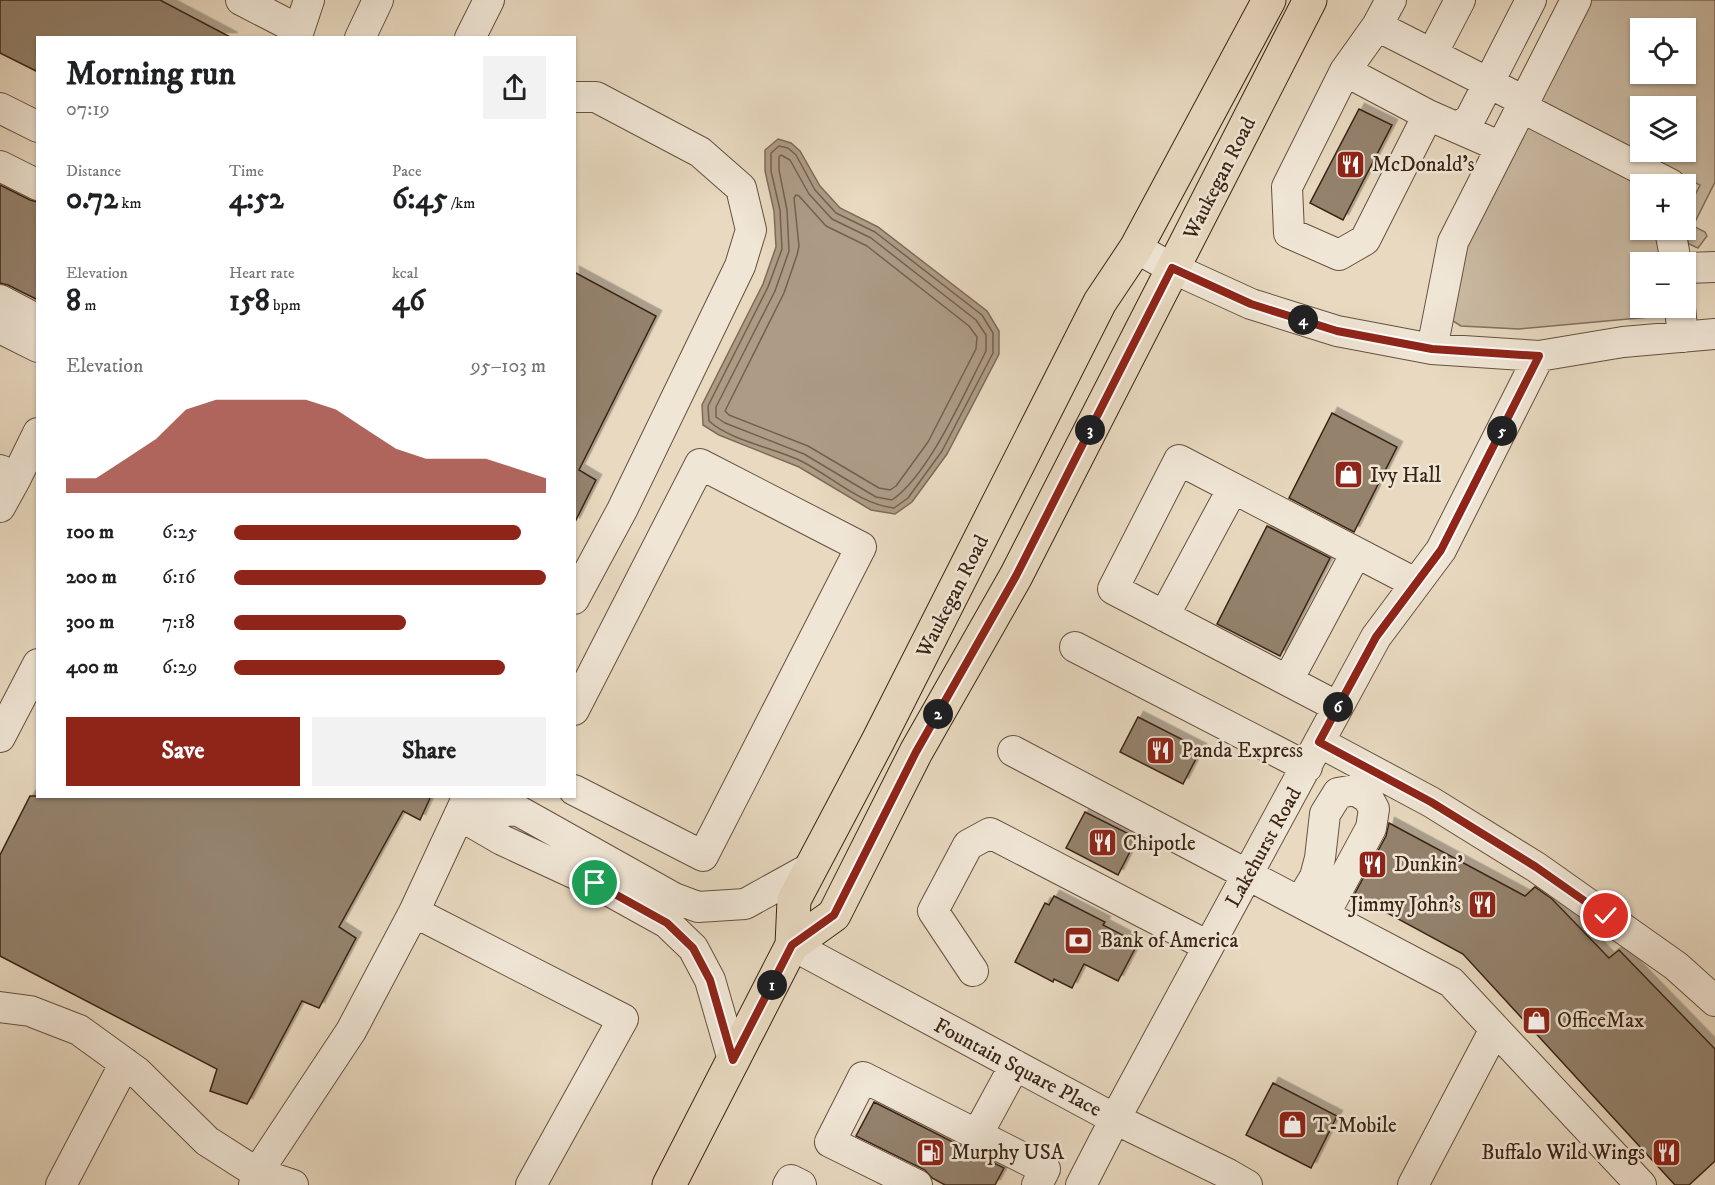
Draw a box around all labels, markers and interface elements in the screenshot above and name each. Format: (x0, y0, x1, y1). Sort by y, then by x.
map controls (1630, 18, 1696, 318)
button: locate (1630, 18, 1696, 84)
text: Morning run (66, 54, 235, 95)
button: share (483, 56, 546, 119)
button: layers (1630, 96, 1696, 162)
text: 07:19 (66, 97, 110, 122)
street label: Waukegan Road (1177, 112, 1262, 245)
restaurant icon: McDonald's (1335, 148, 1367, 180)
place label: McDonald's (1372, 152, 1475, 178)
text: Distance (66, 161, 121, 181)
text: Time (229, 161, 264, 181)
text: Pace (392, 161, 422, 181)
button: + (1630, 174, 1696, 240)
text: 0.72 (66, 181, 118, 218)
text: 4:52 (229, 181, 284, 218)
text: 6:45 (392, 181, 447, 218)
text: km (118, 193, 141, 213)
text: /km (447, 193, 475, 213)
button: − (1630, 252, 1696, 318)
text: Elevation (66, 263, 128, 283)
text: Heart rate (229, 263, 295, 283)
text: kcal (392, 263, 418, 283)
text: 8 (66, 283, 81, 320)
text: 158 (229, 283, 270, 320)
text: 46 (392, 283, 425, 320)
text: m (81, 295, 96, 315)
text: bpm (270, 295, 301, 315)
pin: 4 (1288, 305, 1318, 335)
text: 4 (1298, 310, 1308, 330)
text: Elevation (66, 354, 143, 379)
text: 95–103 m (471, 354, 546, 379)
pin: 3 (1075, 415, 1105, 445)
pin: 5 (1487, 416, 1517, 446)
text: 3 (1087, 420, 1093, 440)
text: 5 (1498, 421, 1506, 441)
shop icon: Ivy Hall (1333, 459, 1365, 491)
place label: Ivy Hall (1370, 463, 1442, 489)
text: 100 m (66, 520, 114, 545)
text: 6:25 (162, 520, 197, 545)
street label: Waukegan Road (910, 530, 995, 663)
text: 200 m (66, 565, 117, 590)
text: 6:16 (162, 565, 195, 590)
text: 300 m (66, 610, 114, 635)
text: 7:18 (162, 610, 195, 635)
text: 400 m (66, 655, 118, 680)
text: 6:29 (162, 655, 197, 680)
pin: 6 (1323, 692, 1353, 722)
text: 6 (1334, 697, 1342, 717)
pin: 2 (923, 699, 953, 729)
text: 2 (934, 704, 942, 724)
button: Save (66, 717, 300, 786)
button: Share (312, 717, 546, 786)
restaurant icon: Panda Express (1144, 734, 1176, 766)
place label: Panda Express (1181, 738, 1303, 764)
street label: Lakehurst Road (1220, 782, 1308, 912)
restaurant icon: Chipotle (1086, 827, 1118, 859)
place label: Chipotle (1123, 831, 1196, 857)
restaurant icon: Dunkin' (1357, 848, 1389, 880)
place label: Dunkin' (1394, 852, 1463, 878)
pin (569, 857, 620, 908)
icon: arrive (578, 866, 611, 899)
restaurant icon: Jimmy John's (1466, 888, 1498, 920)
pin (1580, 890, 1631, 941)
place label: Jimmy John's (1348, 892, 1461, 918)
icon: check (1589, 899, 1622, 932)
bank icon: Bank of America (1063, 924, 1095, 956)
place label: Bank of America (1100, 928, 1238, 954)
pin: 1 (757, 970, 787, 1000)
text: 1 (769, 975, 775, 995)
shop icon: OfficeMax (1520, 1004, 1552, 1036)
place label: OfficeMax (1557, 1008, 1644, 1034)
street label: Fountain Square Place (929, 1013, 1106, 1123)
shop icon: T-Mobile (1276, 1109, 1308, 1141)
place label: T-Mobile (1313, 1113, 1397, 1139)
fuel station icon: Murphy USA (914, 1136, 946, 1168)
restaurant icon: Buffalo Wild Wings (1650, 1136, 1682, 1168)
place label: Murphy USA (951, 1140, 1065, 1166)
place label: Buffalo Wild Wings (1481, 1140, 1645, 1166)

